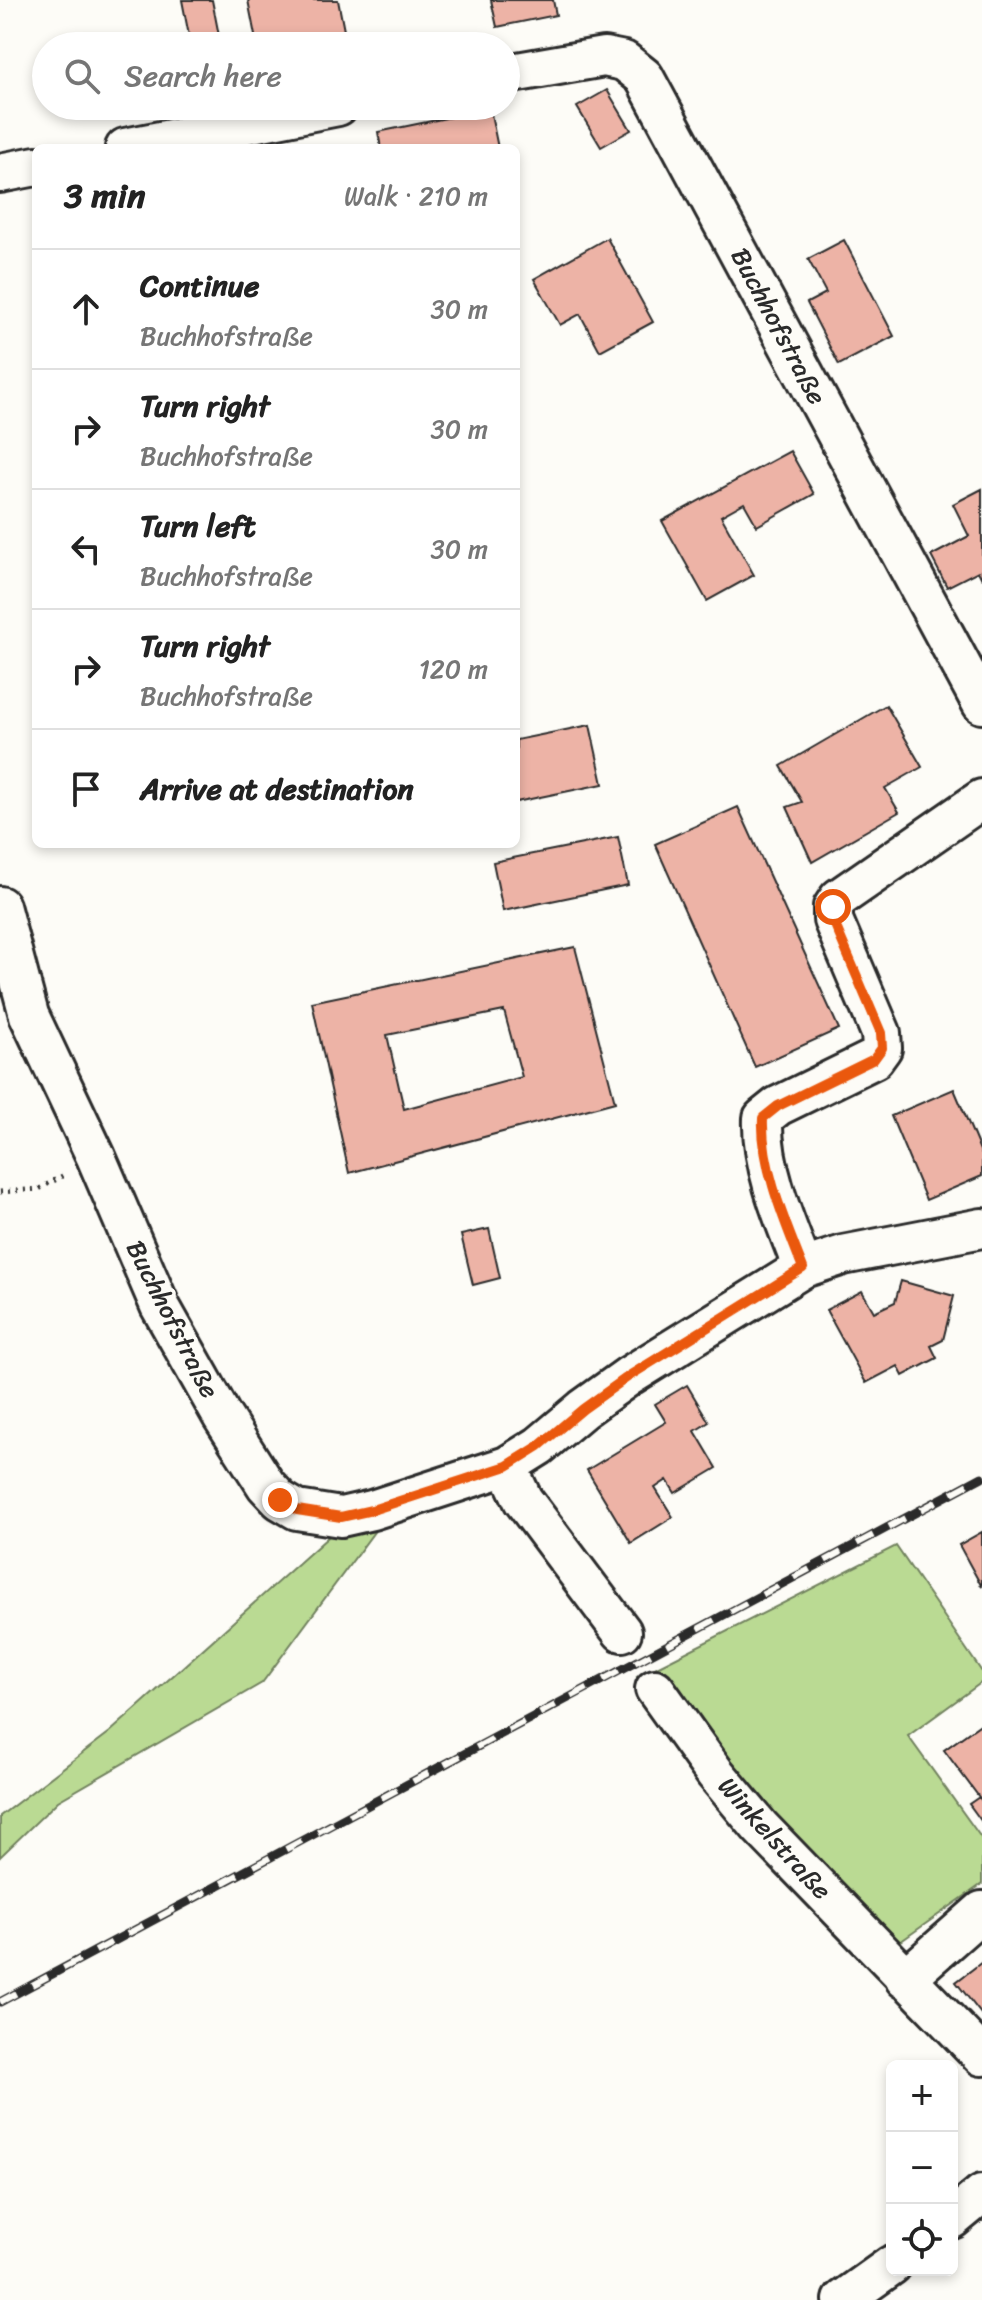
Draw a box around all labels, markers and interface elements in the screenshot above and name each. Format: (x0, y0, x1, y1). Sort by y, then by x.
search box (32, 32, 520, 120)
text: Search here (124, 49, 282, 103)
icon: search (60, 54, 104, 98)
text: 3 min (64, 166, 145, 226)
text: Walk · 210 m (344, 173, 488, 219)
street label: Buchhofstraße (718, 239, 840, 413)
text: Continue (140, 259, 259, 313)
text: 30 m (431, 286, 488, 332)
icon: ahead (64, 287, 108, 331)
text: Buchhofstraße (140, 313, 313, 359)
text: Turn right (140, 379, 270, 433)
text: 30 m (431, 406, 488, 452)
icon: right (64, 407, 108, 451)
text: Buchhofstraße (140, 433, 313, 479)
text: Turn left (140, 499, 256, 553)
text: 30 m (431, 526, 488, 572)
icon: left (64, 527, 108, 571)
text: Buchhofstraße (140, 553, 313, 599)
text: Turn right (140, 619, 270, 673)
text: 120 m (419, 646, 488, 692)
icon: right (64, 647, 108, 691)
text: Buchhofstraße (140, 673, 313, 719)
text: Arrive at destination (140, 762, 414, 816)
icon: arrive (64, 767, 108, 811)
route start (815, 889, 851, 925)
street label: Buchhofstraße (113, 1232, 233, 1406)
route end (262, 1482, 298, 1518)
street label: Winkelstraße (706, 1765, 844, 1911)
map controls (886, 2060, 958, 2276)
button: + (886, 2060, 958, 2132)
button: − (886, 2132, 958, 2204)
button: locate (886, 2204, 958, 2276)

